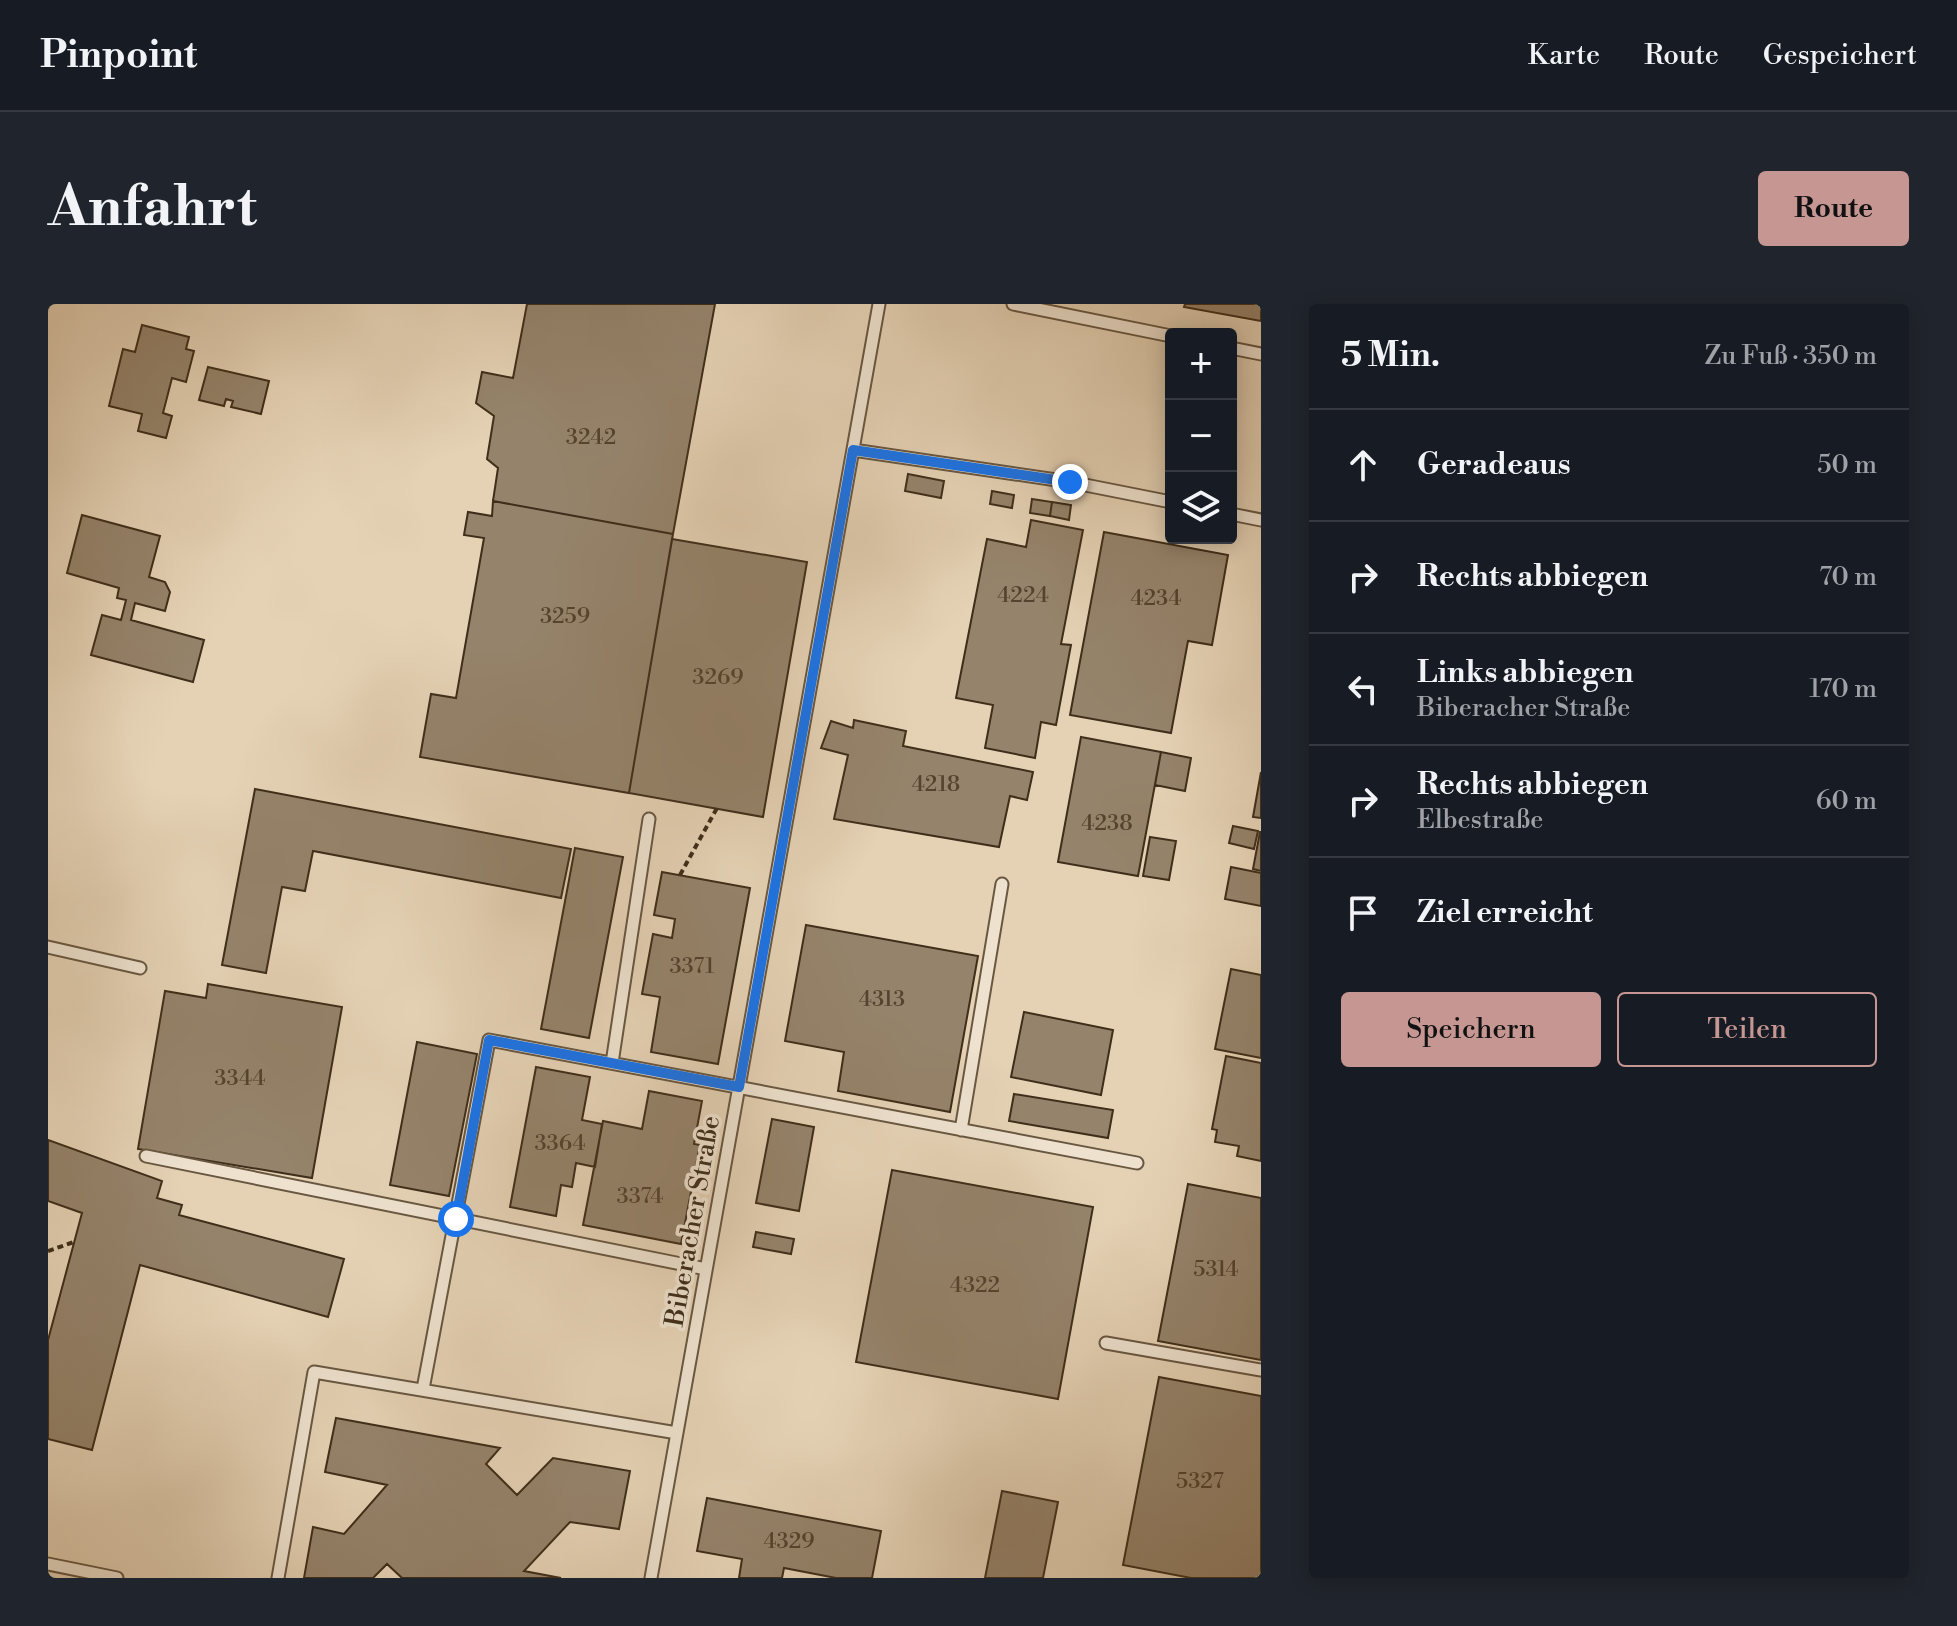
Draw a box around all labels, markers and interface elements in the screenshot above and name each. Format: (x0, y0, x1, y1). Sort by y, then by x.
text: Pinpoint (40, 32, 197, 79)
text: Karte (1528, 38, 1600, 73)
text: Route (1644, 38, 1719, 73)
text: Gespeichert (1763, 38, 1917, 73)
button: Route (1758, 171, 1909, 246)
text: Anfahrt (48, 173, 257, 243)
map controls (1165, 328, 1237, 544)
button: + (1165, 328, 1237, 400)
text: 5 Min. (1341, 335, 1440, 377)
text: Zu Fuß · 350 m (1705, 340, 1877, 372)
button: − (1165, 400, 1237, 472)
house number: 3242 (566, 424, 616, 451)
icon: ahead (1341, 443, 1385, 487)
text: Geradeaus (1417, 446, 1571, 484)
text: 50 m (1817, 449, 1877, 481)
route end (1052, 464, 1088, 500)
button: layers (1165, 472, 1237, 544)
icon: right (1341, 555, 1385, 599)
text: Rechts abbiegen (1417, 558, 1648, 596)
text: 70 m (1819, 561, 1877, 593)
house number: 4224 (997, 582, 1049, 609)
house number: 4234 (1130, 585, 1182, 612)
house number: 3259 (540, 603, 590, 630)
text: Links abbiegen (1417, 654, 1633, 692)
house number: 3269 (692, 664, 744, 691)
icon: left (1341, 667, 1385, 711)
text: 170 m (1809, 673, 1877, 705)
text: Biberacher Straße (1417, 692, 1630, 724)
text: Rechts abbiegen (1417, 766, 1648, 804)
house number: 4218 (912, 771, 960, 798)
icon: right (1341, 779, 1385, 823)
text: 60 m (1816, 785, 1877, 817)
text: Elbestraße (1417, 804, 1543, 836)
house number: 4238 (1081, 810, 1133, 837)
icon: arrive (1341, 891, 1385, 935)
text: Ziel erreicht (1417, 894, 1593, 932)
house number: 3371 (669, 953, 715, 980)
house number: 4313 (859, 986, 905, 1013)
button: Speichern (1341, 992, 1601, 1067)
button: Teilen (1617, 992, 1877, 1067)
house number: 3344 (214, 1065, 266, 1092)
street label: Biberacher Straße (659, 1113, 727, 1330)
house number: 3364 (534, 1130, 586, 1157)
house number: 3374 (617, 1183, 663, 1210)
route start (438, 1201, 474, 1237)
house number: 5314 (1193, 1256, 1239, 1283)
house number: 4322 (950, 1272, 1000, 1299)
house number: 5327 (1176, 1468, 1224, 1495)
house number: 4329 (763, 1528, 815, 1555)

